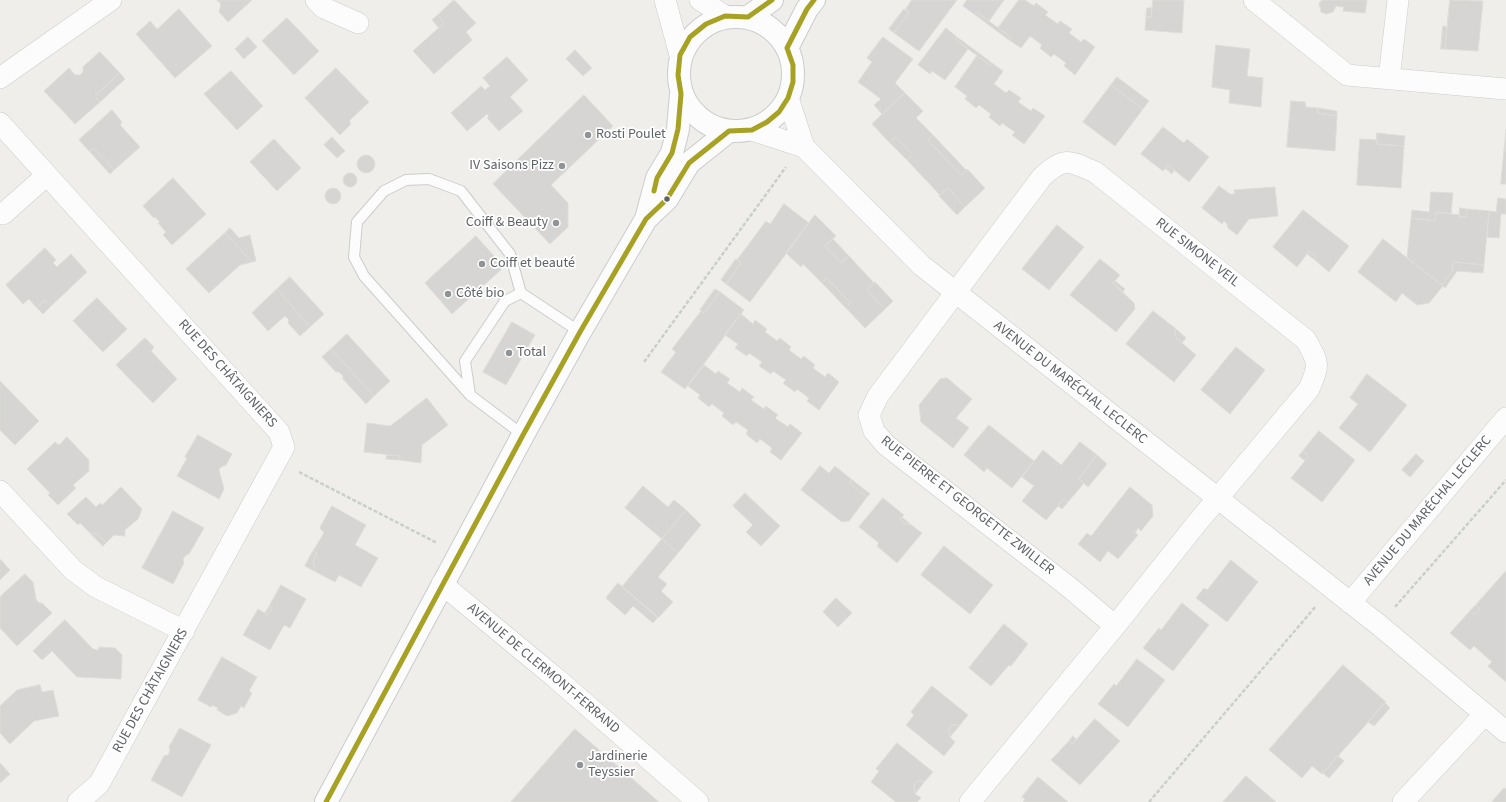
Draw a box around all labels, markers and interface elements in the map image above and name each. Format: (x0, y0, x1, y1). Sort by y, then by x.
place label: Rosti Poulet (596, 127, 666, 143)
marker: Rosti Poulet (583, 130, 593, 140)
place label: IV Saisons Pizz (469, 158, 554, 174)
marker: IV Saisons Pizz (557, 161, 567, 171)
unlabelled marker (662, 194, 672, 204)
place label: Coiff & Beauty (466, 215, 548, 231)
street label: RUE SIMONE VEIL (1152, 215, 1242, 291)
marker: Coiff & Beauty (551, 218, 561, 228)
place label: Coiff et beauté (490, 256, 575, 272)
marker: Coiff et beauté (477, 259, 487, 269)
place label: Côté bio (456, 286, 504, 302)
marker: Côté bio (443, 289, 453, 299)
street label: RUE DES CHÂTAIGNIERS (174, 316, 280, 432)
street label: AVENUE DU MARÉCHAL LECLERC (990, 318, 1150, 448)
place label: Total (517, 345, 546, 361)
marker: Total (504, 348, 514, 358)
street label: RUE PIERRE ET GEORGETTE ZWILLER (877, 433, 1057, 579)
street label: AVENUE DU MARÉCHAL LECLERC (1360, 433, 1496, 589)
street label: AVENUE DE CLERMONT-FERRAND (463, 600, 623, 738)
street label: RUE DES CHÂTAIGNIERS (110, 626, 192, 756)
place label: Jardinerie Teyssier (588, 749, 648, 782)
marker: Jardinerie Teyssier (575, 760, 585, 770)

